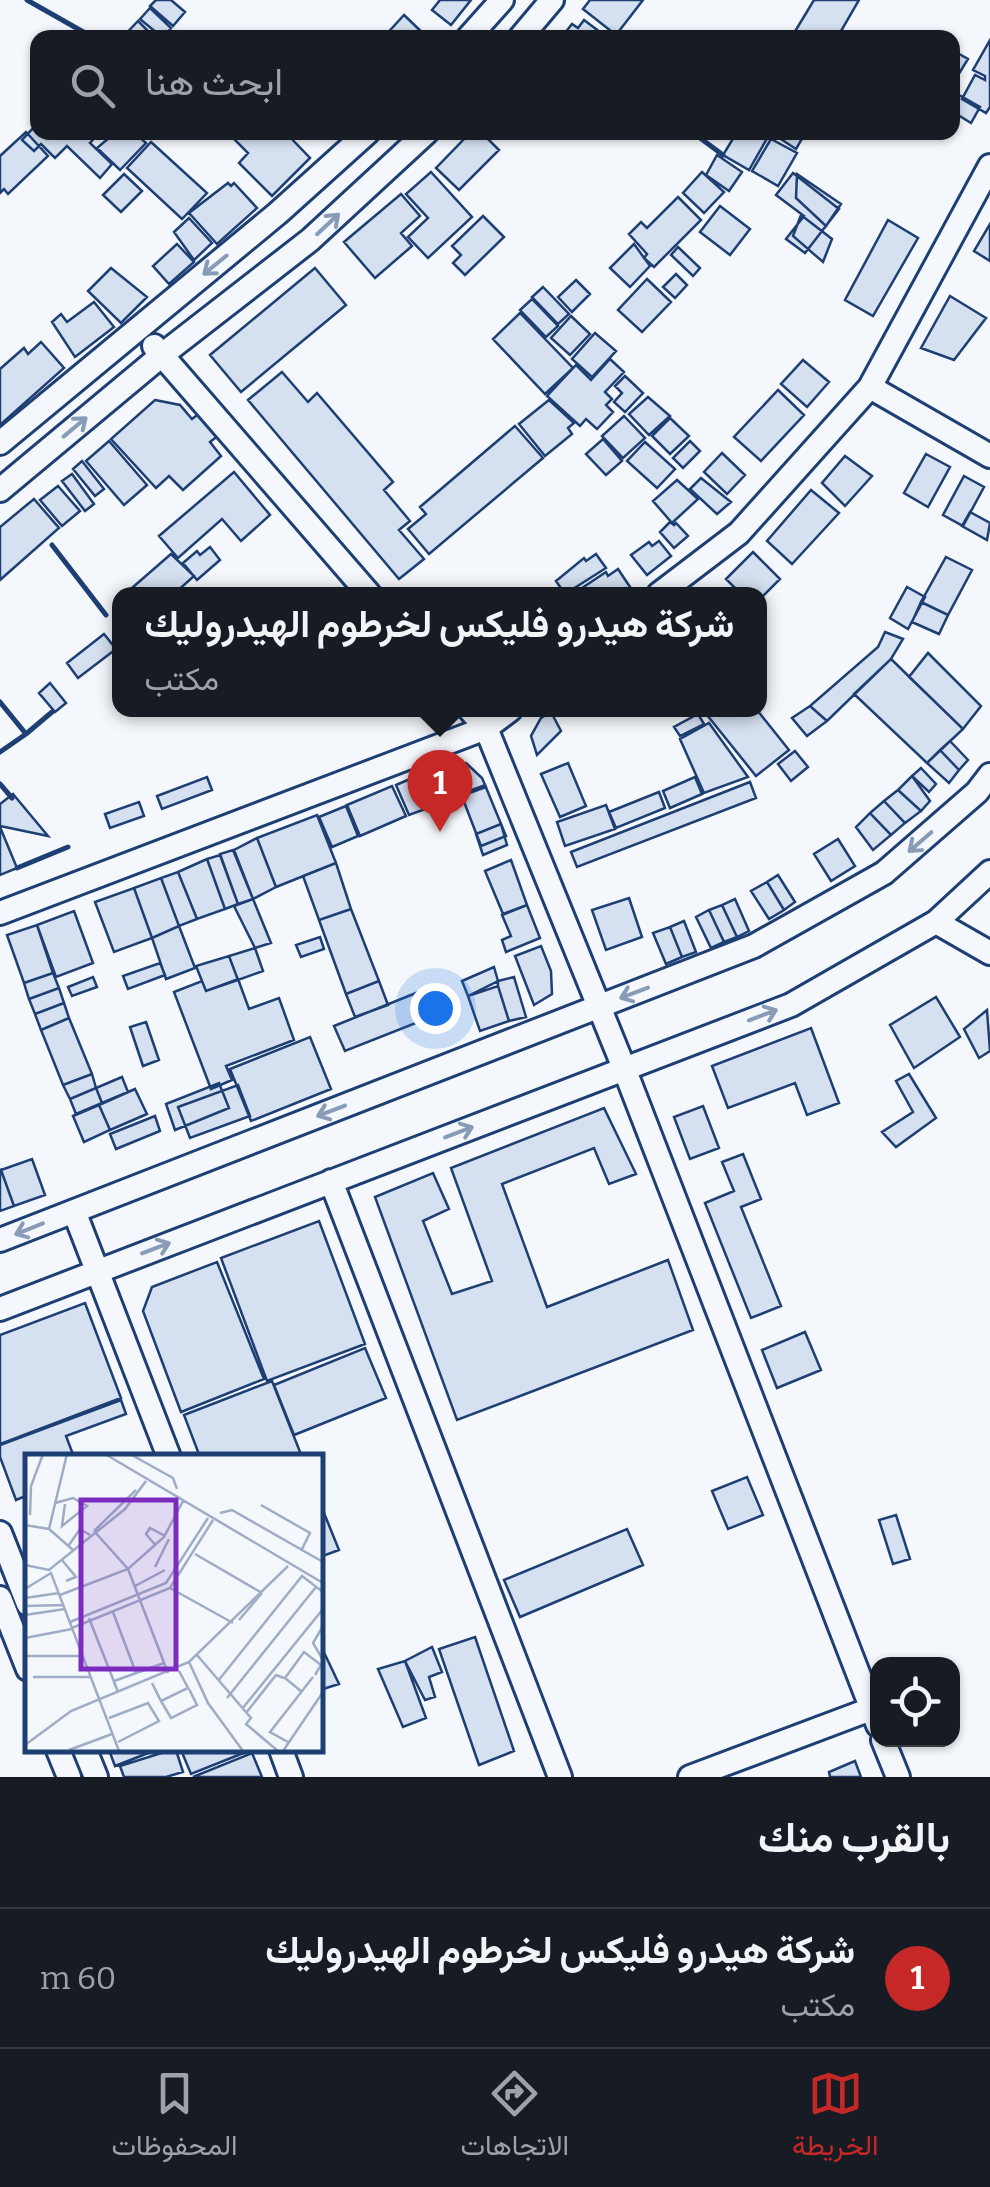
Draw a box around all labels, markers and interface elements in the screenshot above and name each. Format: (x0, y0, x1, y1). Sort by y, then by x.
search box (30, 30, 960, 140)
icon: search (65, 58, 120, 113)
text: ابحث هنا (145, 59, 283, 105)
one-way arrow (315, 212, 340, 235)
one-way arrow (203, 254, 229, 276)
one-way arrow (62, 416, 87, 439)
popup (112, 587, 767, 717)
text: شركة هيدرو فليكس لخرطوم الهيدروليك (145, 601, 734, 647)
text: مكتب (145, 660, 219, 698)
pin: 1 (408, 750, 472, 832)
one-way arrow (908, 831, 933, 854)
your location (410, 983, 461, 1034)
one-way arrow (620, 985, 651, 1003)
one-way arrow (747, 1005, 777, 1023)
one-way arrow (317, 1103, 347, 1121)
one-way arrow (444, 1121, 474, 1139)
one-way arrow (14, 1221, 44, 1239)
one-way arrow (140, 1238, 171, 1256)
inset map (25, 1454, 322, 1752)
map controls (870, 1657, 960, 1747)
button: locate (870, 1657, 960, 1747)
text: بالقرب منك (758, 1813, 950, 1863)
text: شركة هيدرو فليكس لخرطوم الهيدروليك (265, 1927, 855, 1973)
text: 60 m (40, 1959, 116, 1997)
text: 1 (911, 1959, 924, 1997)
text: مكتب (780, 1986, 855, 2024)
tab: المحفوظات (111, 2066, 238, 2170)
tab: الاتجاهات (460, 2066, 569, 2170)
tab: الخريطة (792, 2066, 879, 2170)

